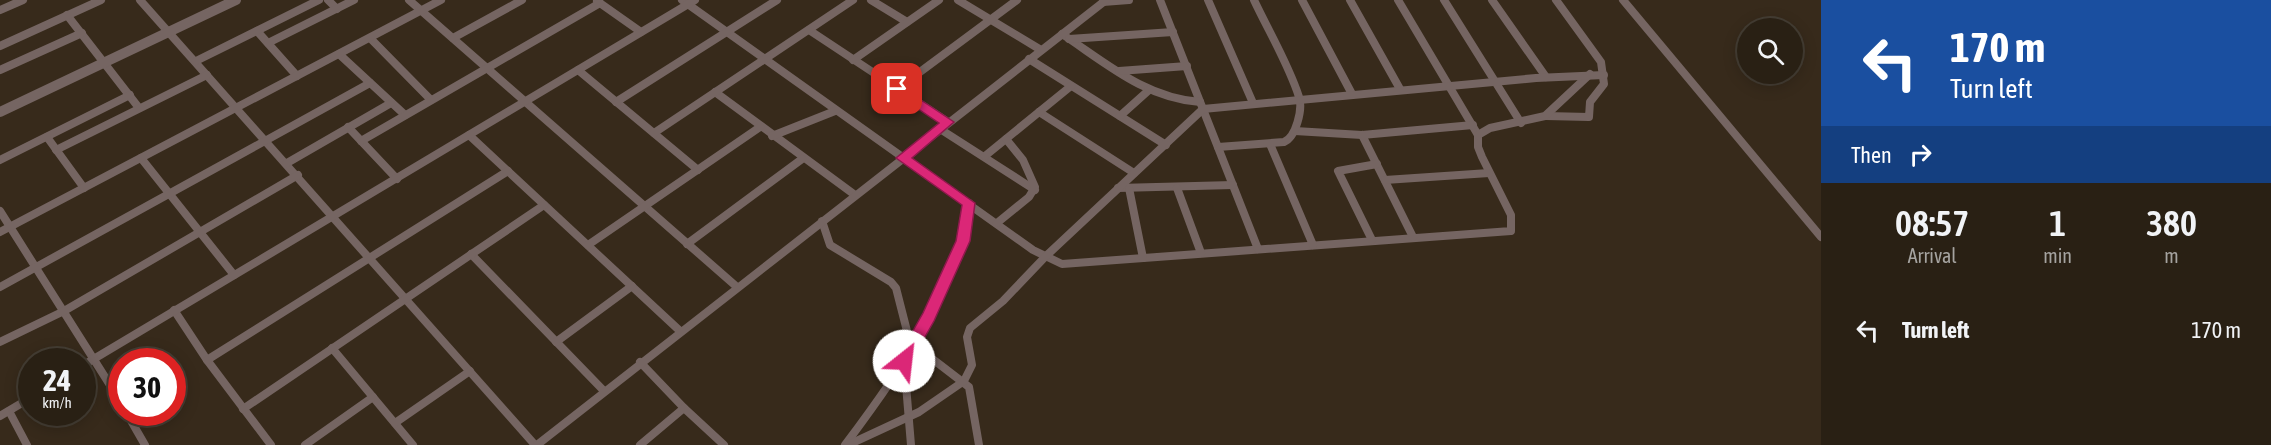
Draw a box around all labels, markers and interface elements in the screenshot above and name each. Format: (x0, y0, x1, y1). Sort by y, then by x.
map controls (1737, 18, 1803, 84)
button: search (1737, 18, 1803, 84)
text: 170 m (1950, 23, 2045, 71)
icon: left (1851, 24, 1929, 102)
pin (871, 63, 922, 114)
icon: arrive (880, 72, 913, 105)
text: Turn left (1950, 73, 2033, 104)
icon: right (1904, 138, 1937, 171)
text: Then (1851, 142, 1892, 168)
text: 08:57 (1895, 202, 1969, 244)
text: 1 (2049, 202, 2066, 244)
text: 380 (2146, 202, 2197, 244)
text: Arrival (1908, 244, 1957, 267)
text: min (2043, 244, 2072, 267)
text: m (2164, 244, 2179, 267)
icon: left (1851, 314, 1884, 347)
text: Turn left (1902, 317, 1969, 343)
text: 170 m (2191, 317, 2241, 343)
position arrow (872, 329, 936, 393)
speed limit sign: 30 (108, 348, 186, 426)
text: 24 (43, 363, 71, 397)
text: km/h (42, 394, 72, 411)

